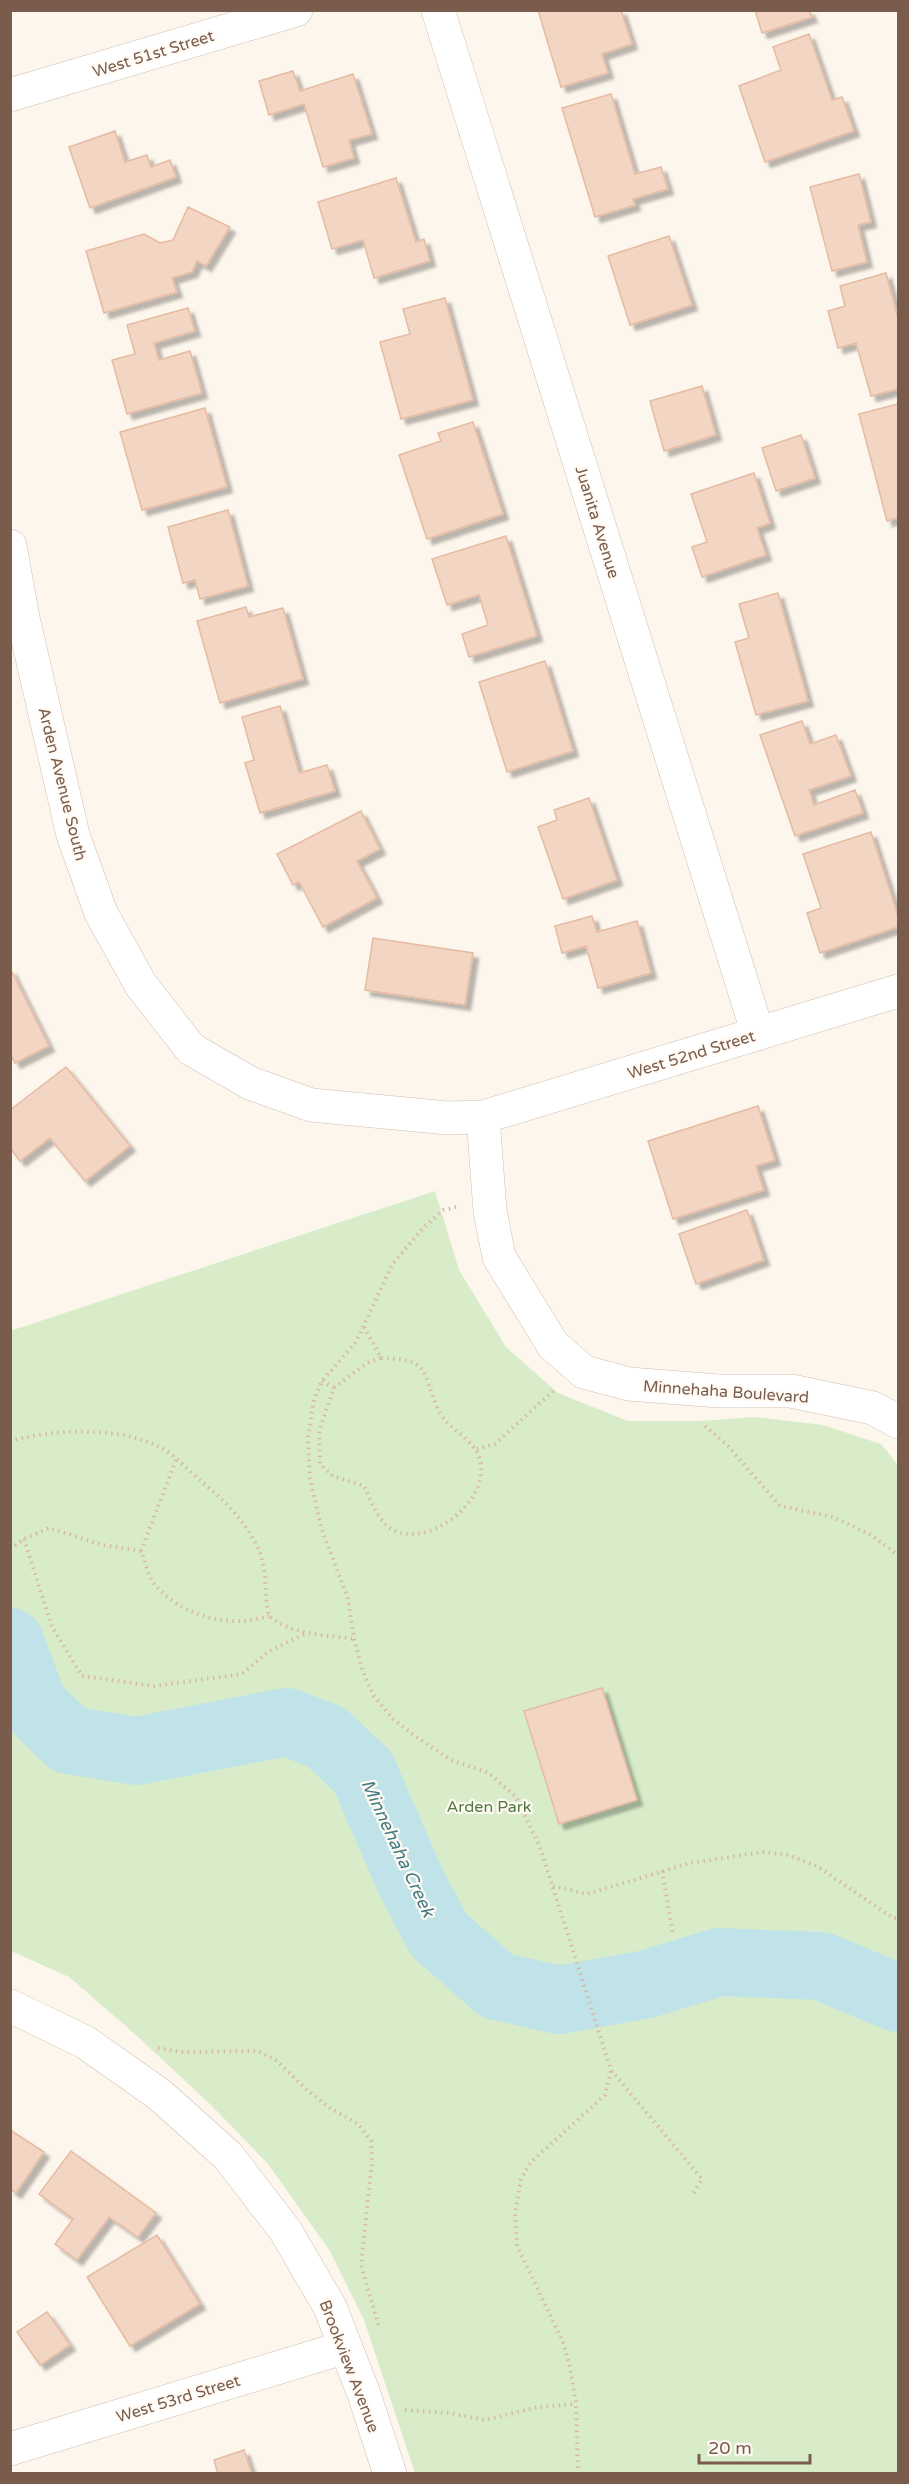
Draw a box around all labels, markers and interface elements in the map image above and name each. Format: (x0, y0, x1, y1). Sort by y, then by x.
street label: West 51st Street (90, 26, 217, 82)
street label: Juanita Avenue (570, 464, 624, 581)
street label: Arden Avenue South (33, 705, 91, 863)
street label: West 52nd Street (625, 1026, 757, 1084)
street label: Minnehaha Boulevard (642, 1376, 810, 1408)
water label: Minnehaha Creek (356, 1775, 440, 1922)
park label: Arden Park (447, 1797, 532, 1817)
street label: Brookview Avenue (315, 2297, 384, 2436)
street label: West 53rd Street (114, 2371, 243, 2427)
scale bar (699, 2427, 810, 2465)
text: 20 m (708, 2437, 752, 2459)

